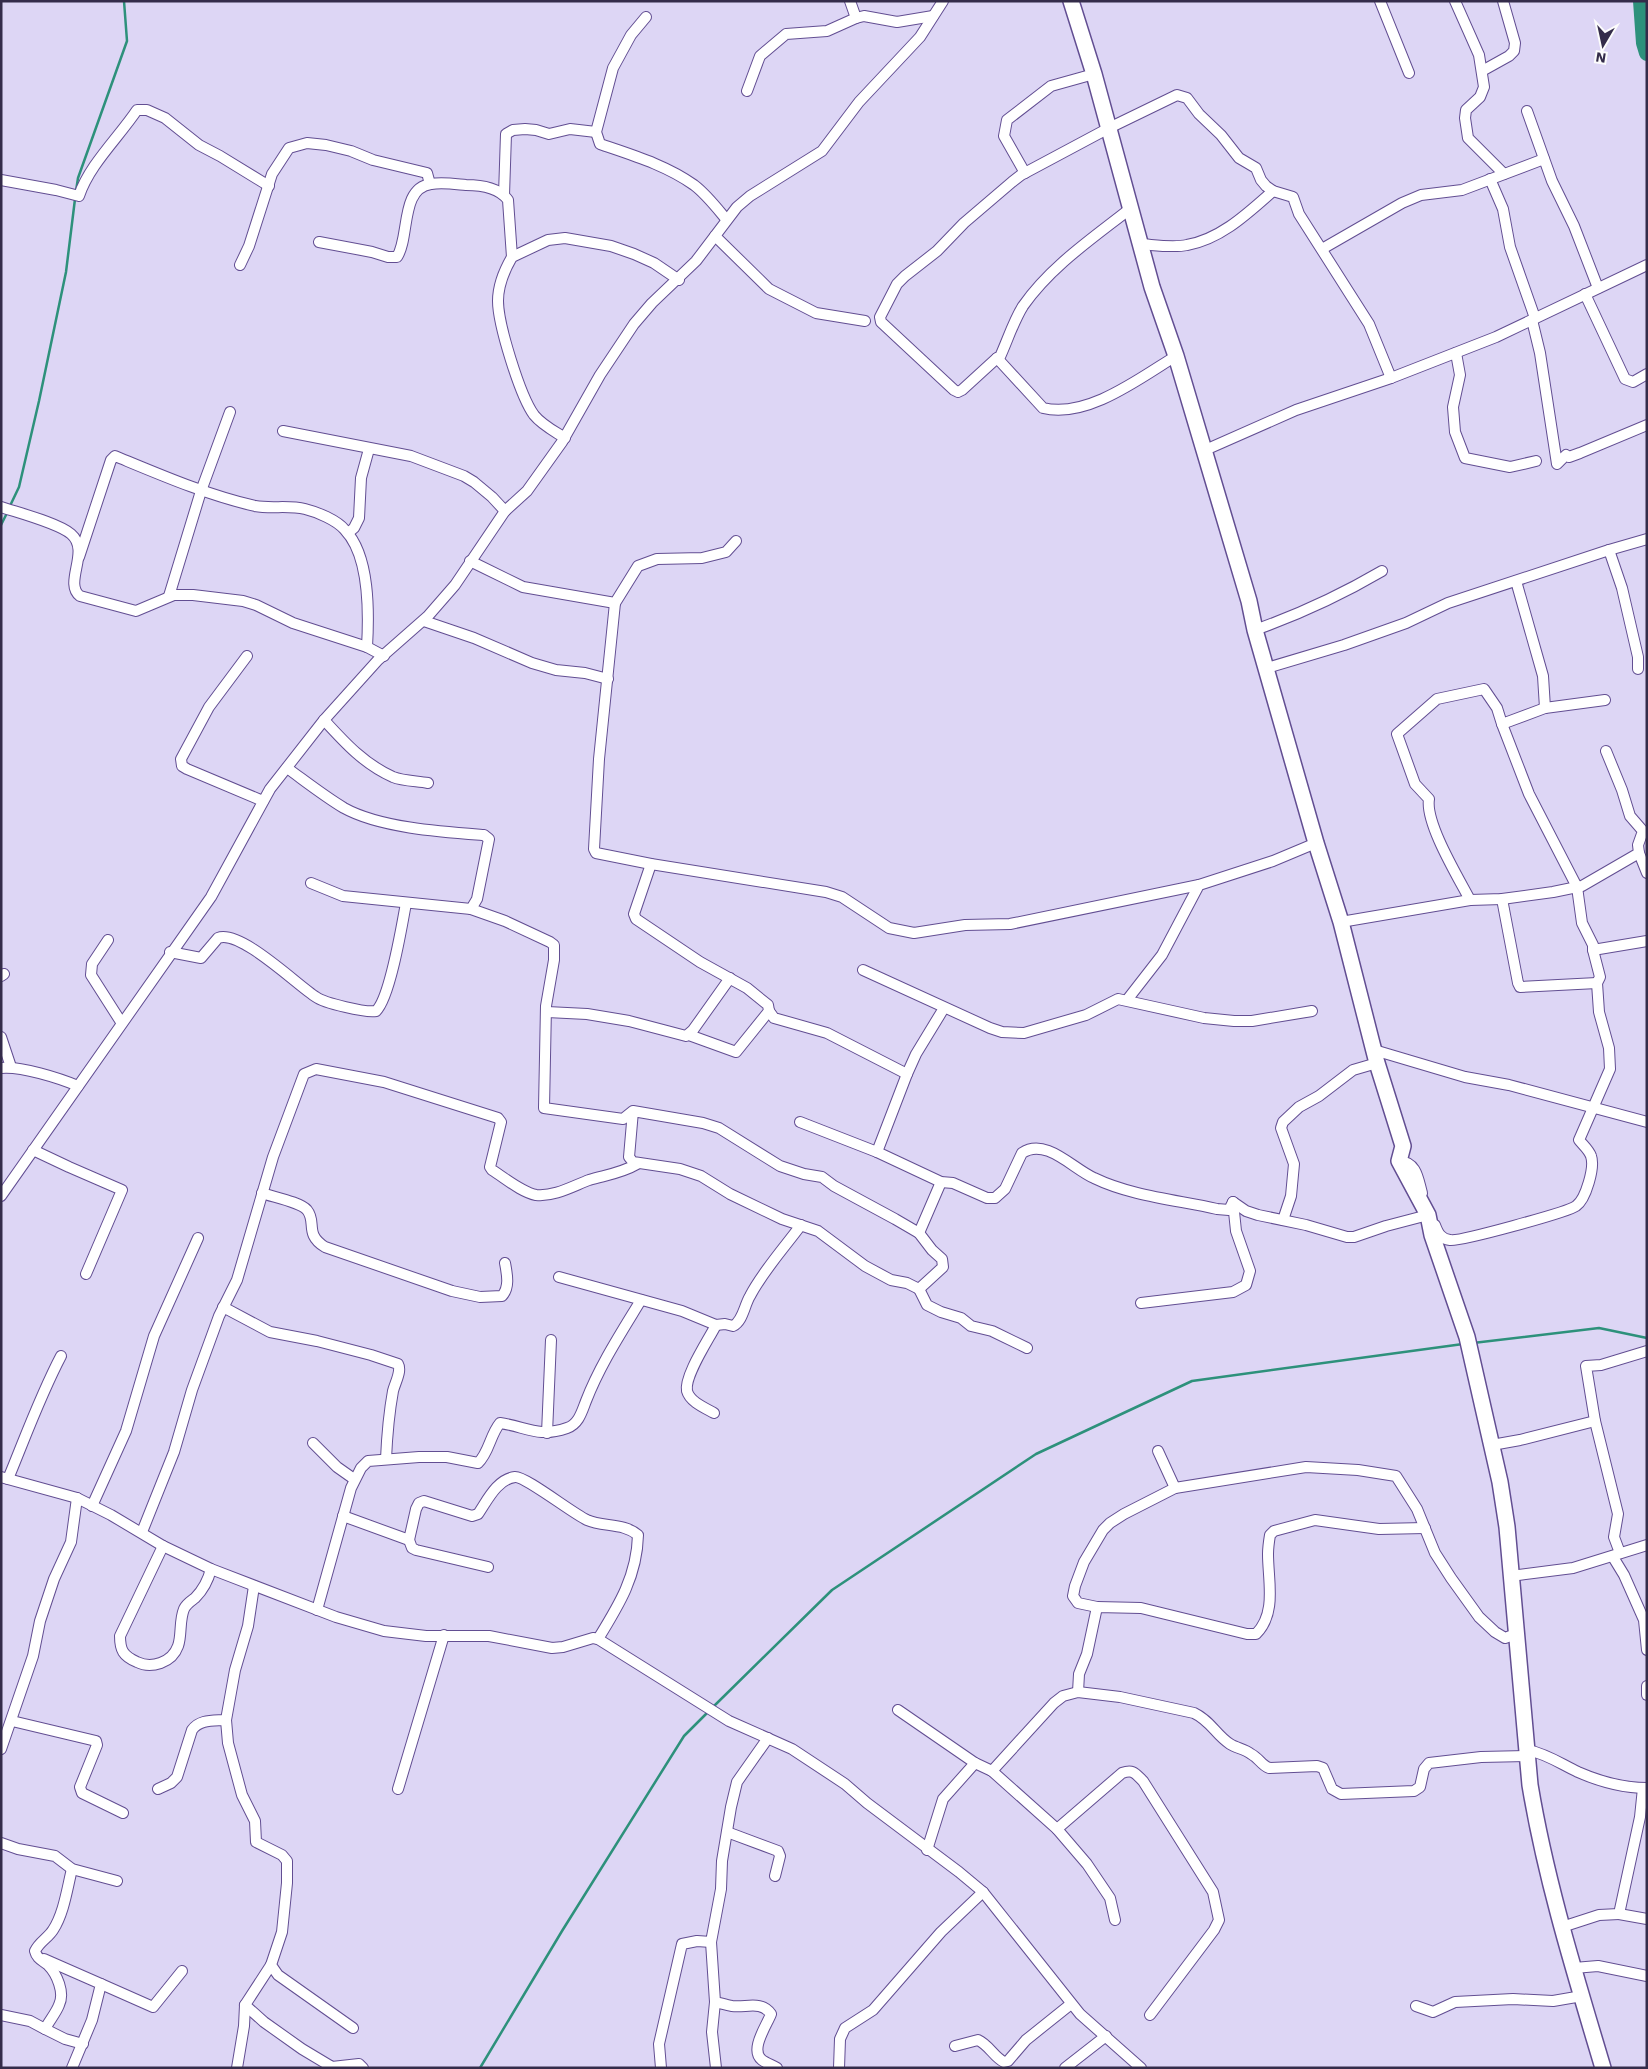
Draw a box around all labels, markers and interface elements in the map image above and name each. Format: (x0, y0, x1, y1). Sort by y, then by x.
north arrow (1578, 20, 1628, 70)
text: N (1595, 49, 1607, 67)

